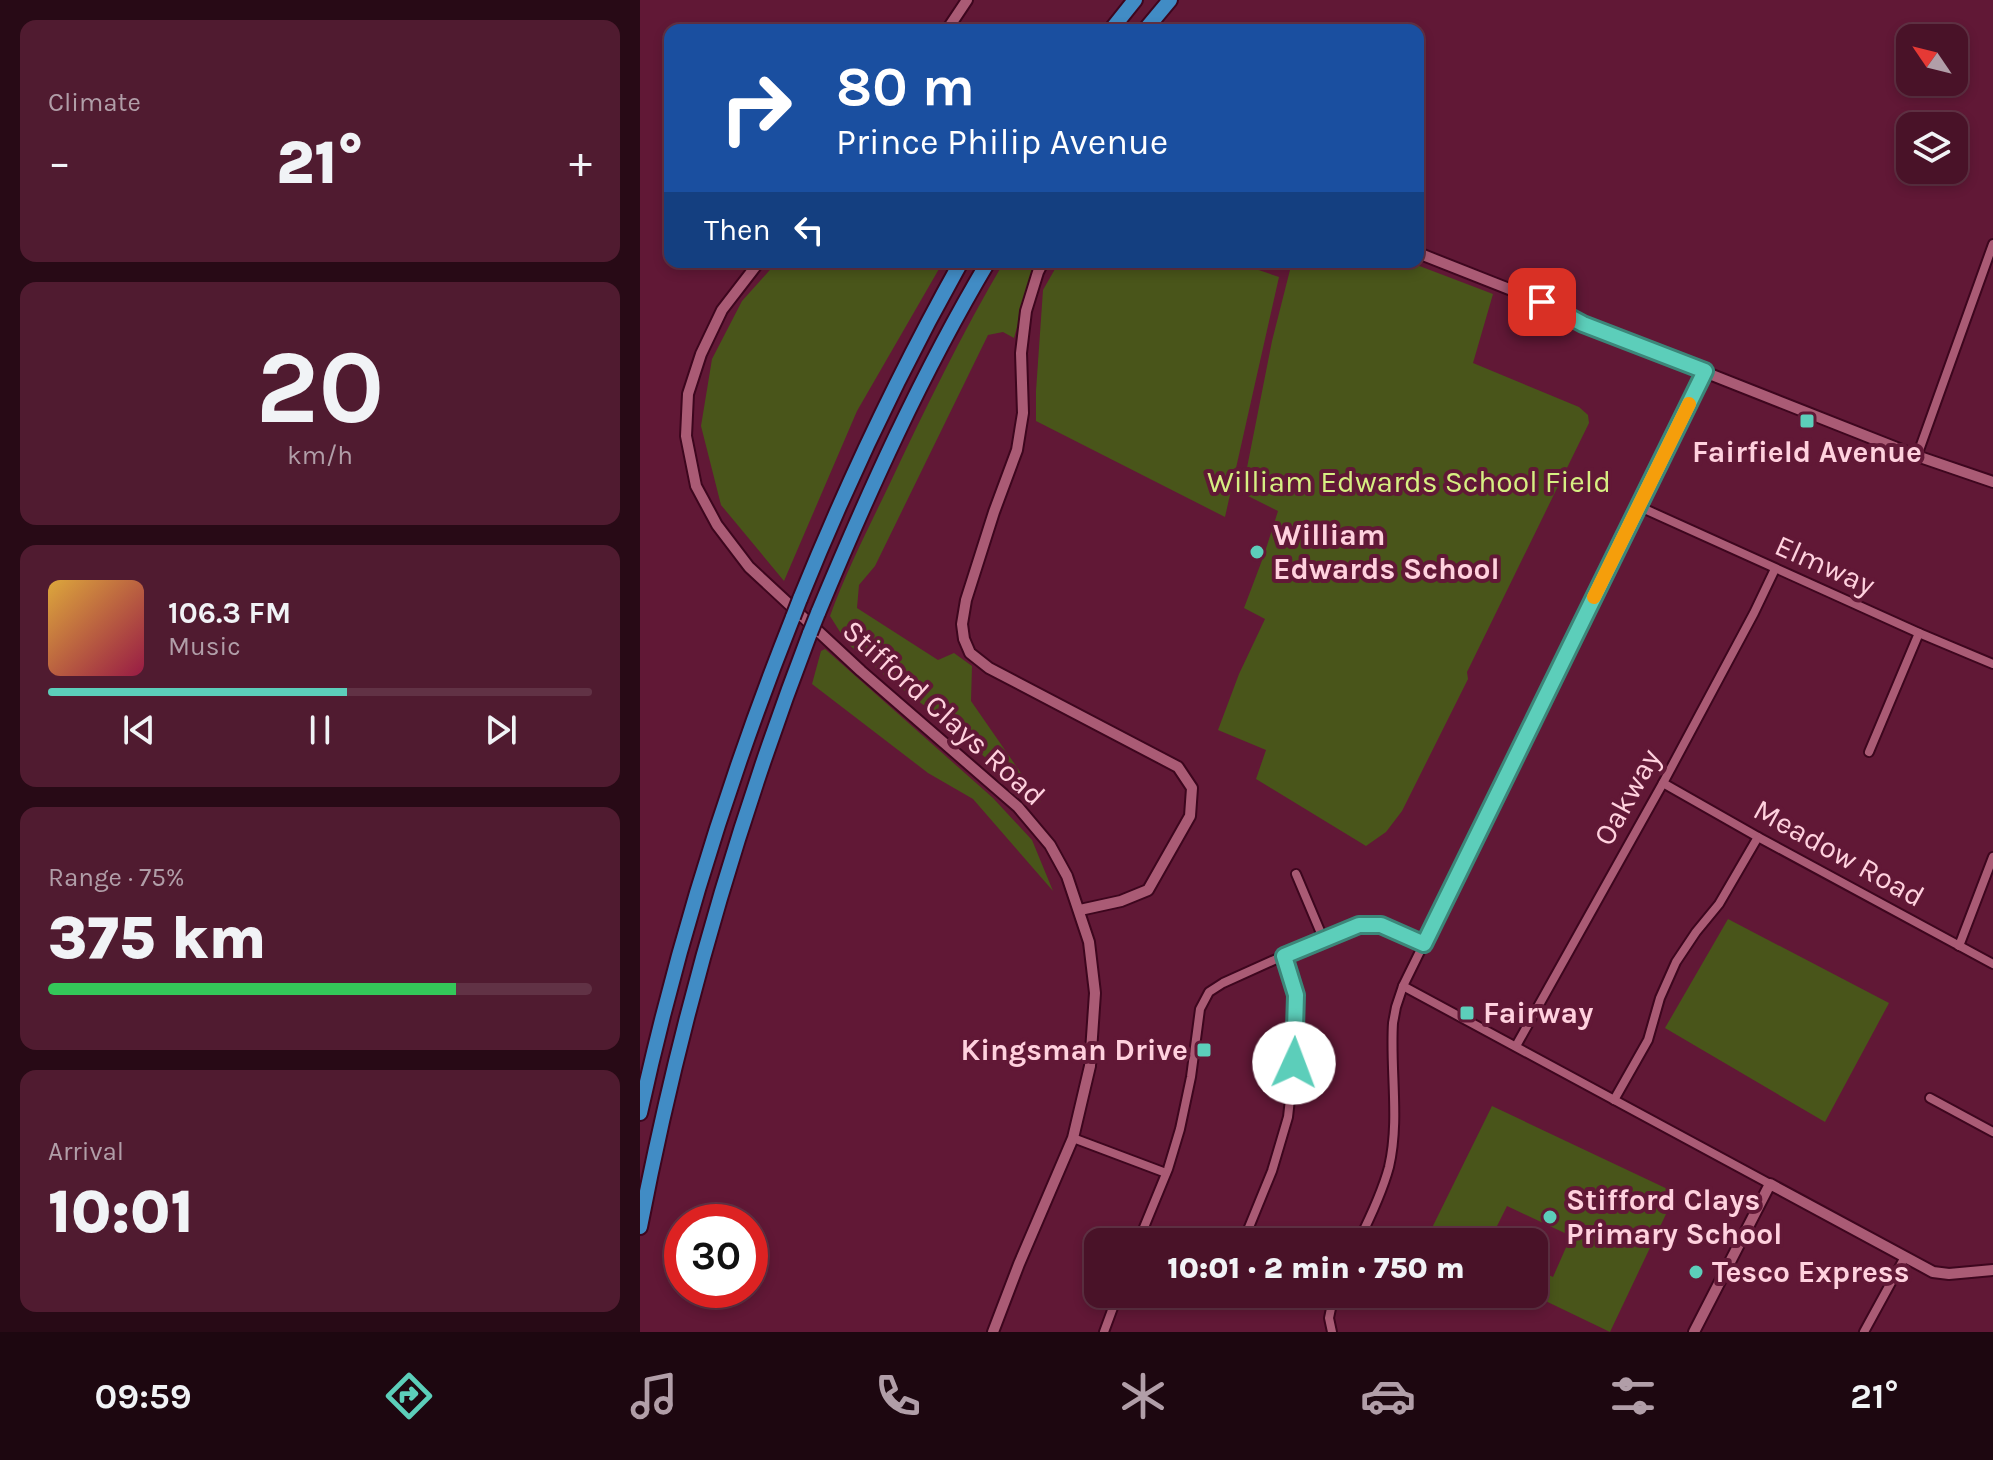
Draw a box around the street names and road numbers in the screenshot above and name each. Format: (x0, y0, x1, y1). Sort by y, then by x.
street label: Elmway (1769, 527, 1881, 603)
street label: Stifford Clays Road (835, 613, 1053, 813)
street label: Oakway (1586, 742, 1668, 852)
street label: Meadow Road (1747, 791, 1931, 915)

